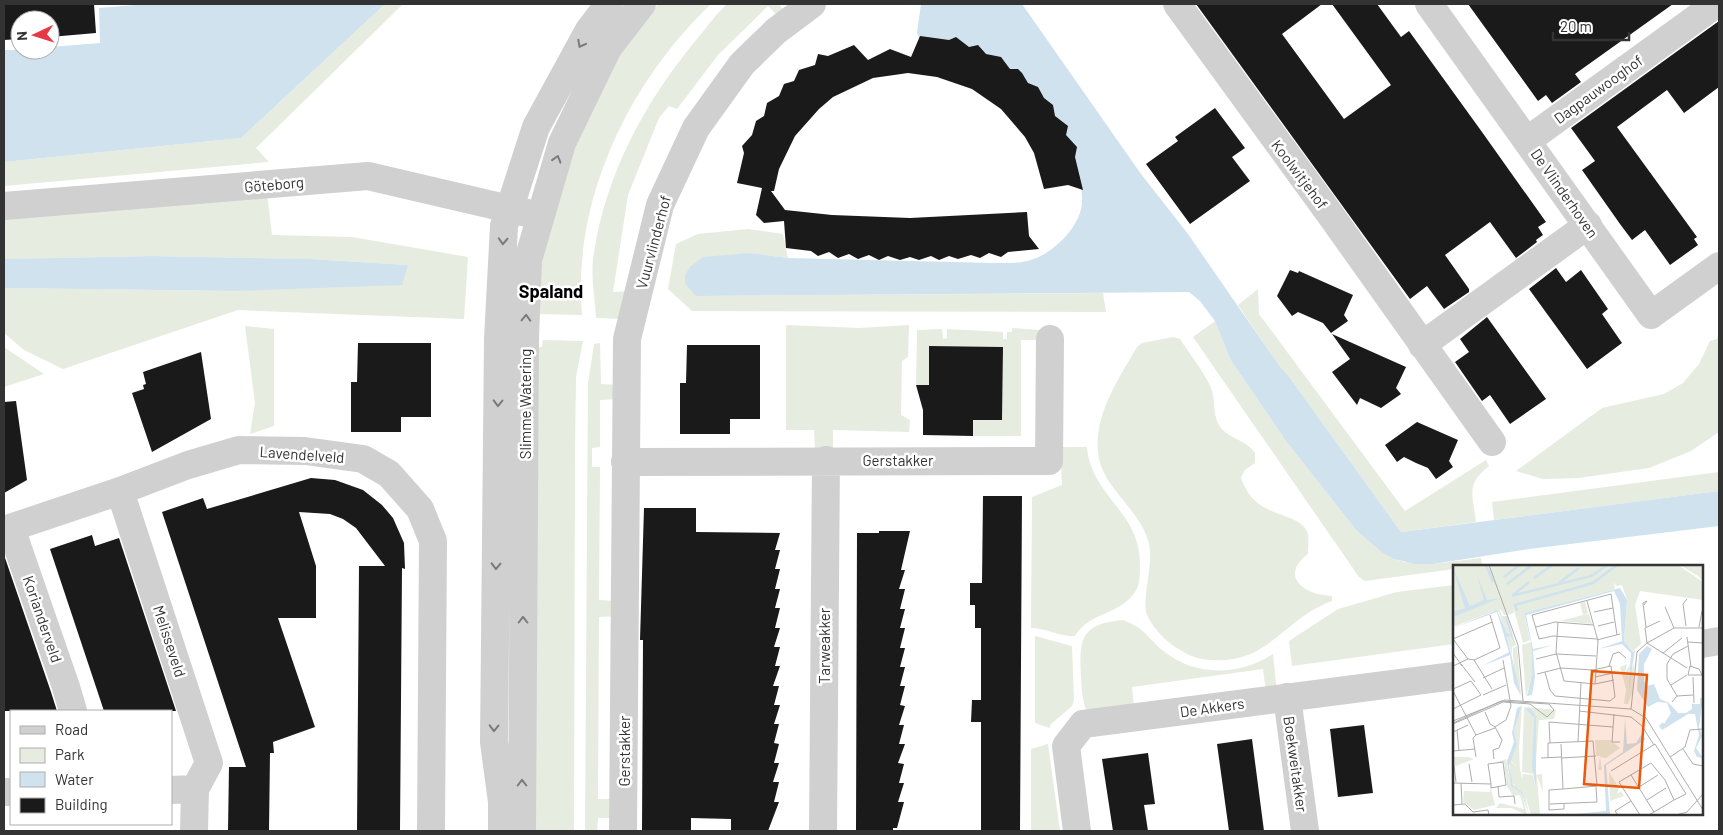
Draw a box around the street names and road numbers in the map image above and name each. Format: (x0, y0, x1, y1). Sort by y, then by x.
street label: Dagpauwooghof (1550, 51, 1646, 127)
street label: Koolwitjehof (1268, 136, 1332, 212)
street label: De Vlinderhoven (1528, 145, 1602, 241)
street label: Göteborg (243, 172, 305, 196)
street label: Vuurvlinderhof (632, 193, 674, 291)
street label: Slimme Watering (516, 349, 534, 459)
street label: Lavendelveld (259, 442, 345, 466)
street label: Gerstakker (862, 451, 934, 469)
street label: Korianderveld (20, 573, 66, 665)
street label: Melisseveld (150, 603, 190, 679)
street label: Tarweakker (815, 607, 833, 684)
street label: De Akkers (1179, 694, 1245, 720)
street label: Gerstakker (615, 715, 633, 787)
street label: Boekweitakker (1280, 715, 1312, 814)

